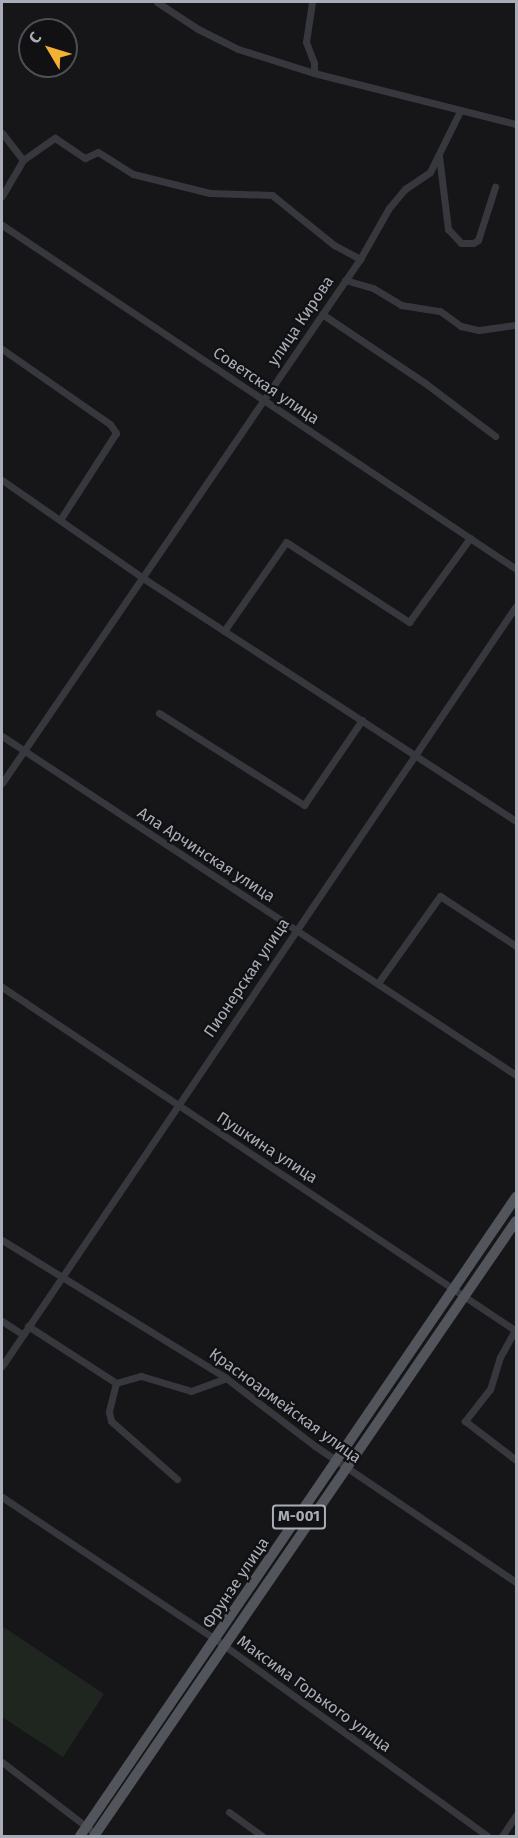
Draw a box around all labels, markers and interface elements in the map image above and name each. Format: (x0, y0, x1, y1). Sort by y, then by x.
north arrow (18, 18, 78, 78)
text: С (25, 28, 45, 47)
street label: улица Кирова (264, 272, 338, 370)
street label: Советская улица (209, 343, 323, 429)
street label: Ала Арчинская улица (134, 803, 278, 907)
street label: Пионерская улица (200, 915, 294, 1041)
street label: Пушкина улица (213, 1108, 321, 1188)
street label: Красноармейская улица (205, 1344, 365, 1468)
road number: M-001 (270, 1505, 328, 1529)
street label: Фрунзе улица (199, 1534, 273, 1632)
street label: Максима Горького улица (233, 1632, 395, 1756)

